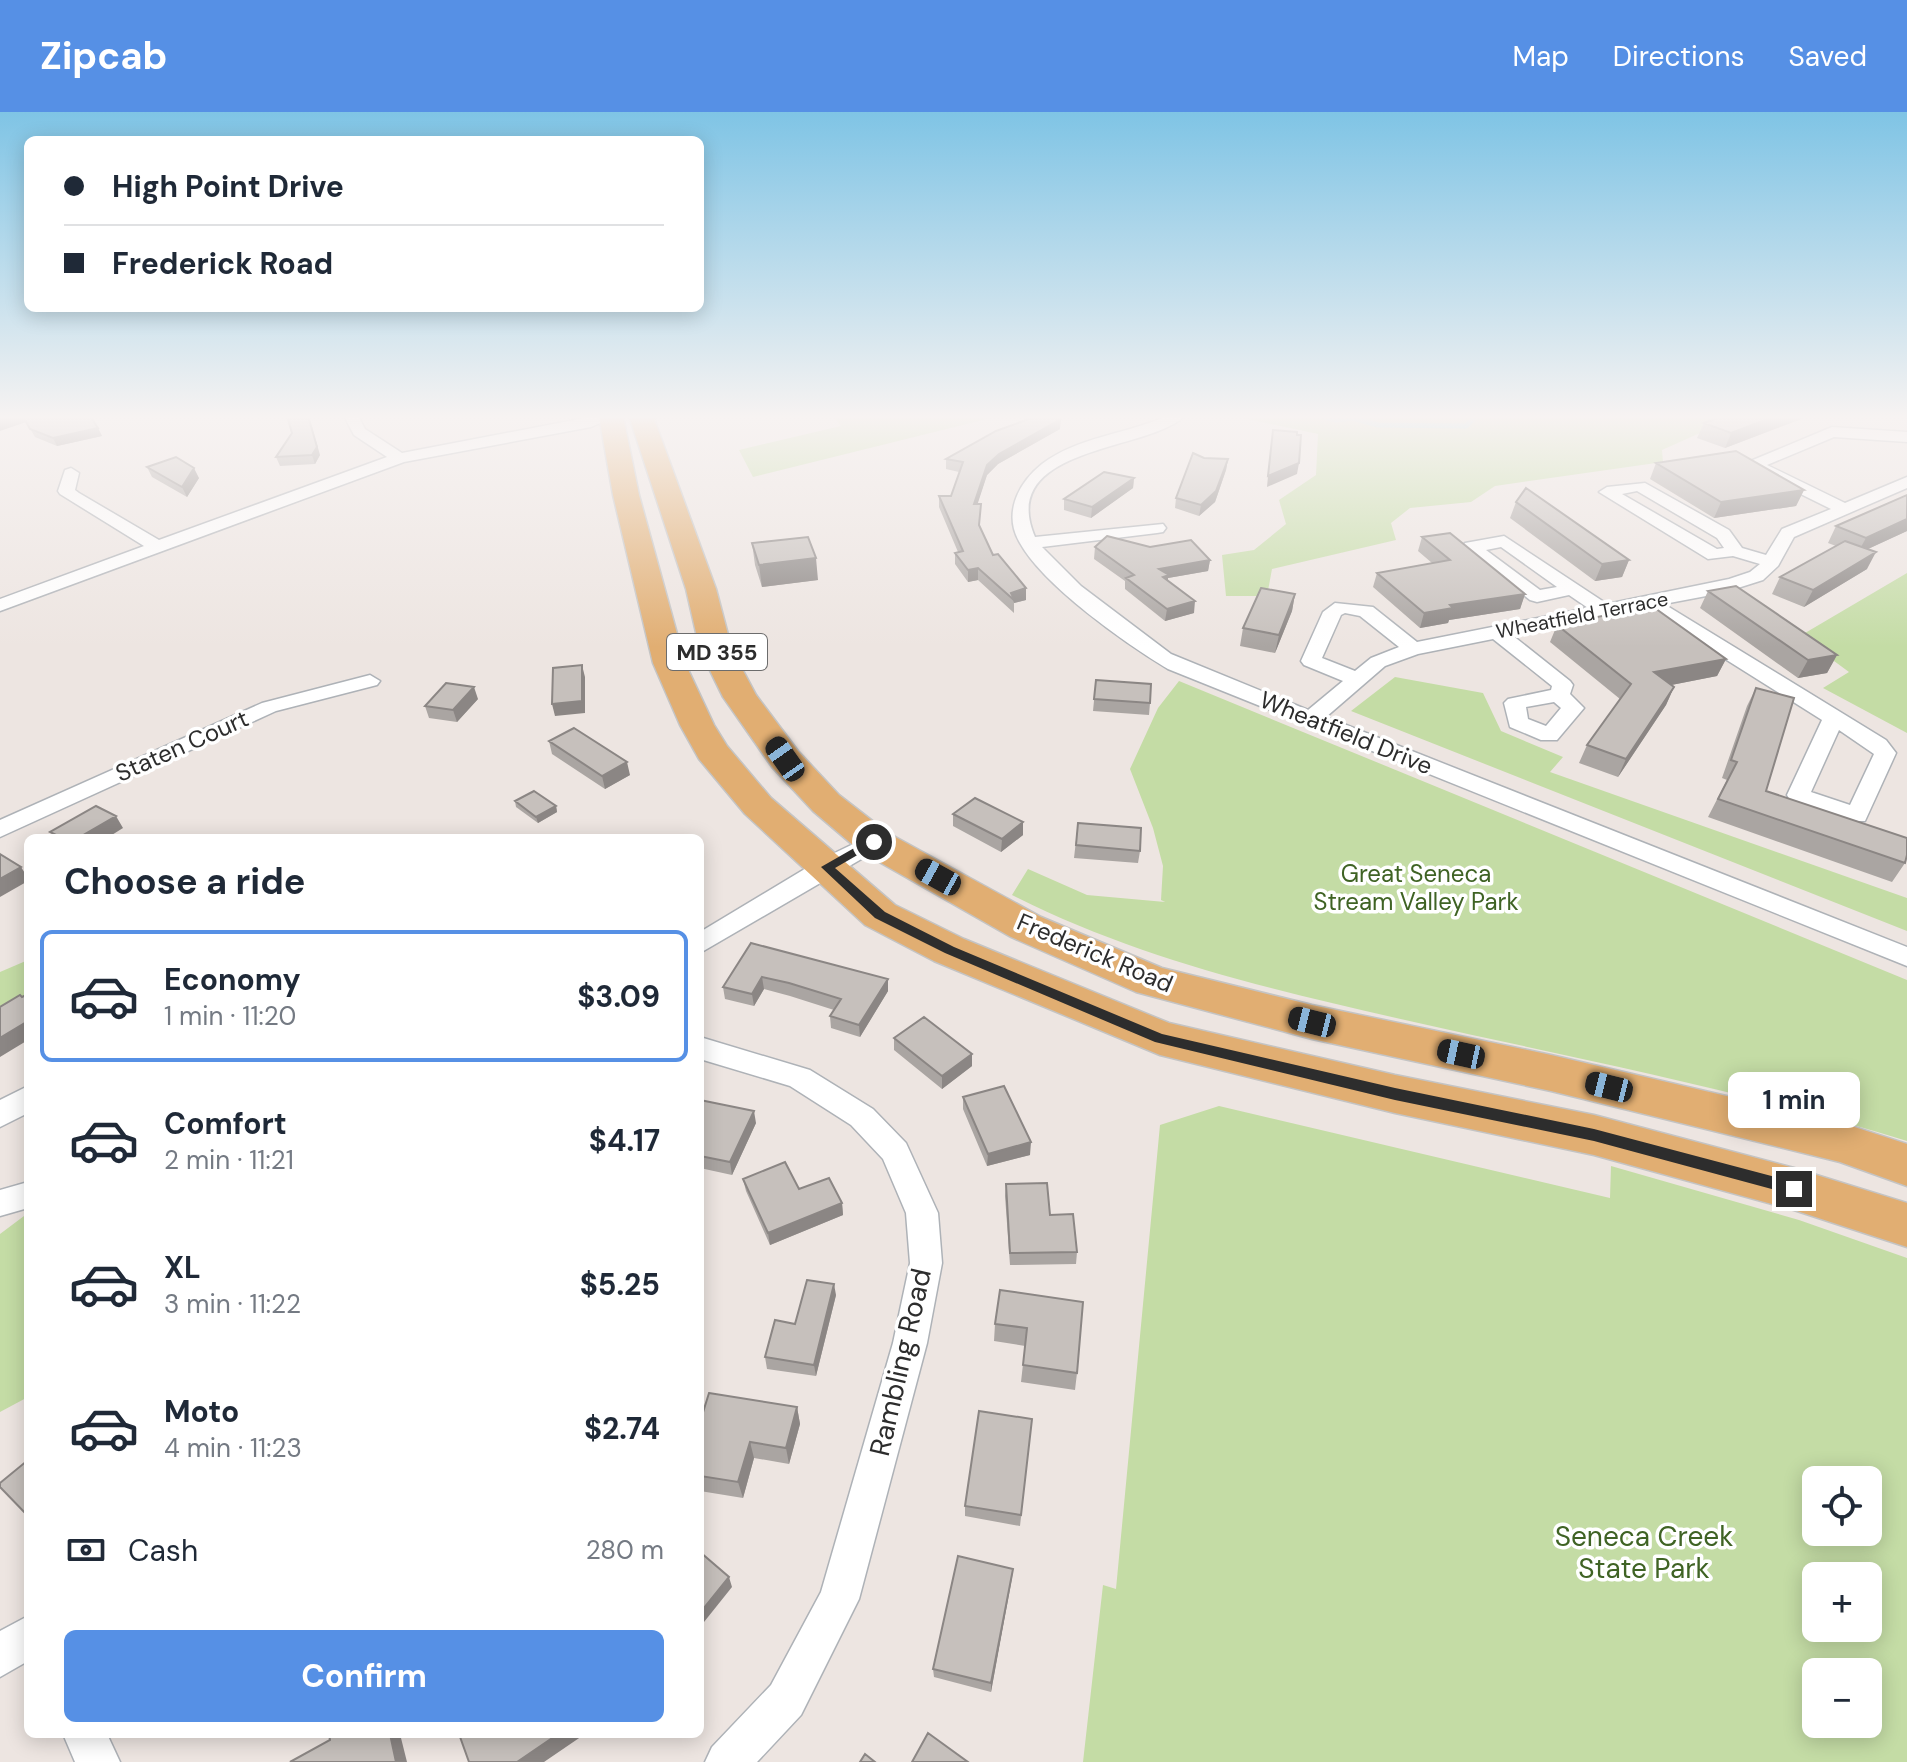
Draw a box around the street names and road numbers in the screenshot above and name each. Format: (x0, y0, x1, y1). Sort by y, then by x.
street label: Wheatfield Terrace (1494, 586, 1670, 644)
road number: MD 355 (667, 634, 767, 670)
street label: Wheatfield Drive (1255, 684, 1437, 781)
street label: Staten Court (110, 702, 253, 789)
street label: Frederick Road (1013, 906, 1178, 999)
street label: Rambling Road (861, 1265, 940, 1459)

